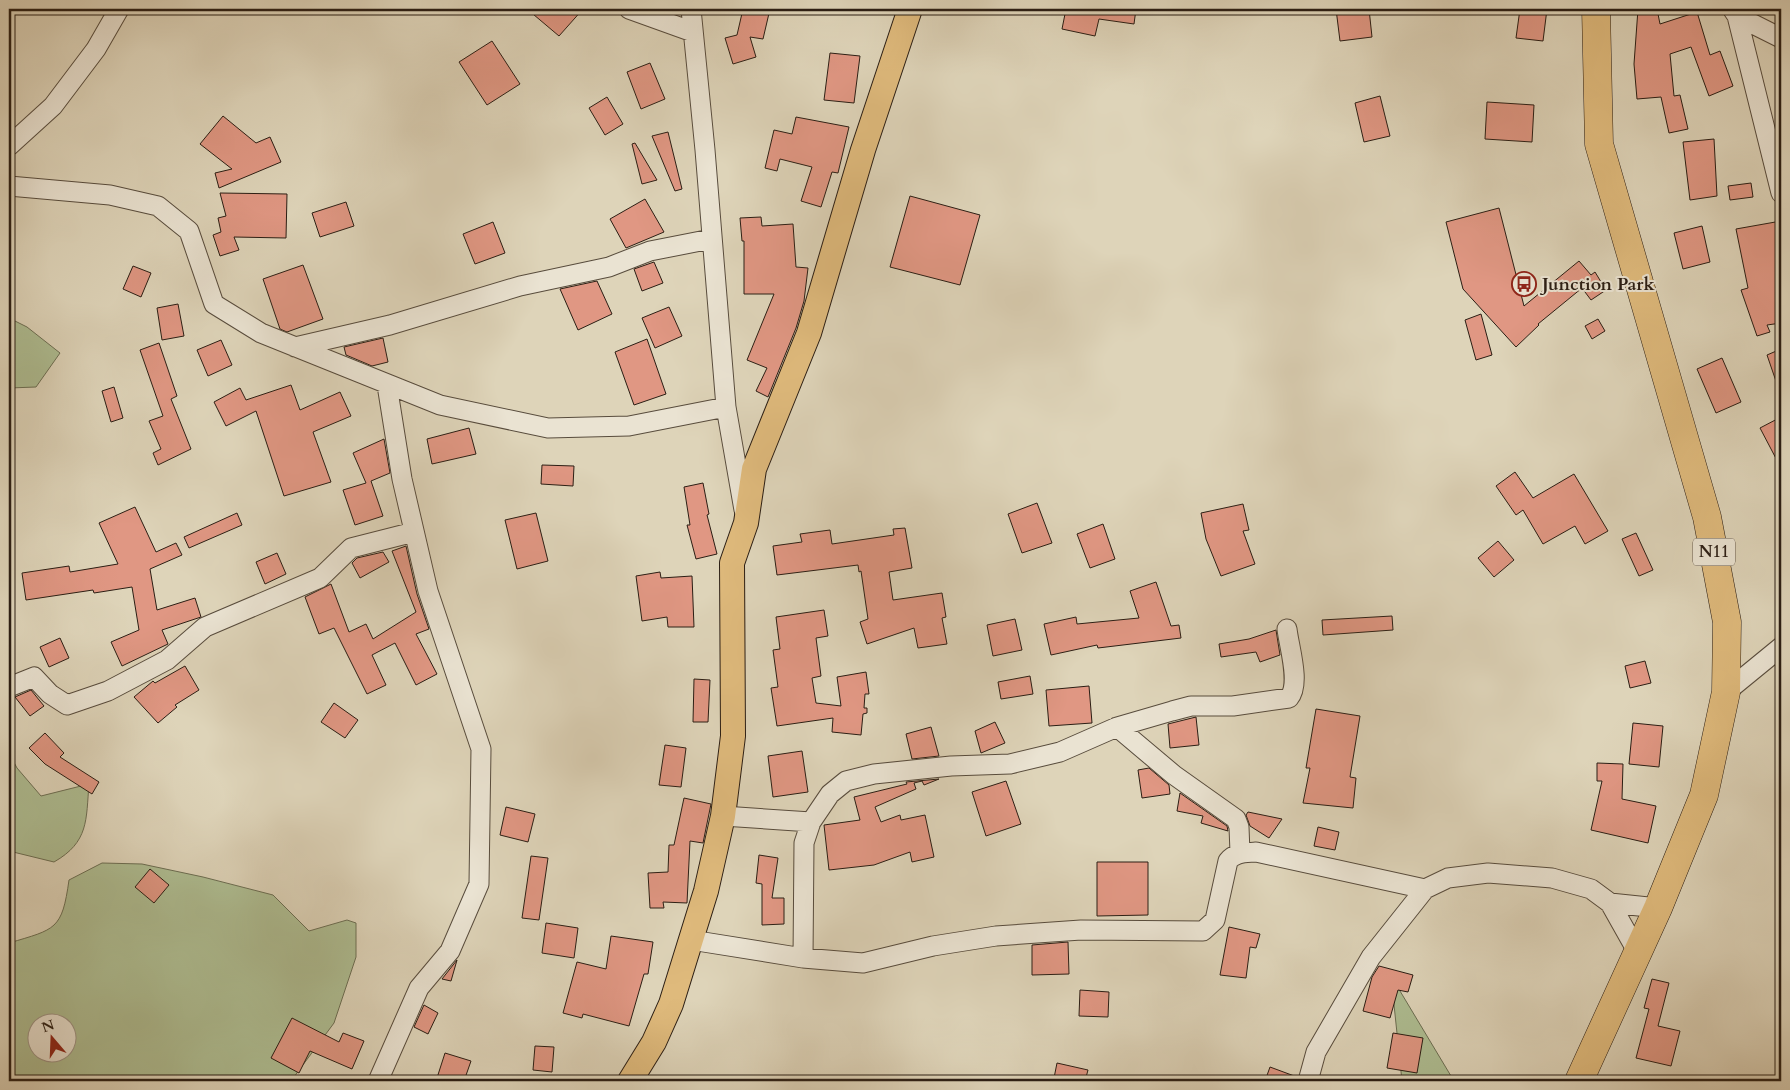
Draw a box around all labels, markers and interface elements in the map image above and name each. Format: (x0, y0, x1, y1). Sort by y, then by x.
bus stop icon: Junction Park (1511, 271, 1537, 297)
place label: Junction Park (1539, 272, 1656, 297)
road number: N11 (1693, 538, 1735, 566)
north arrow (28, 1012, 78, 1062)
text: N (39, 1015, 57, 1037)

